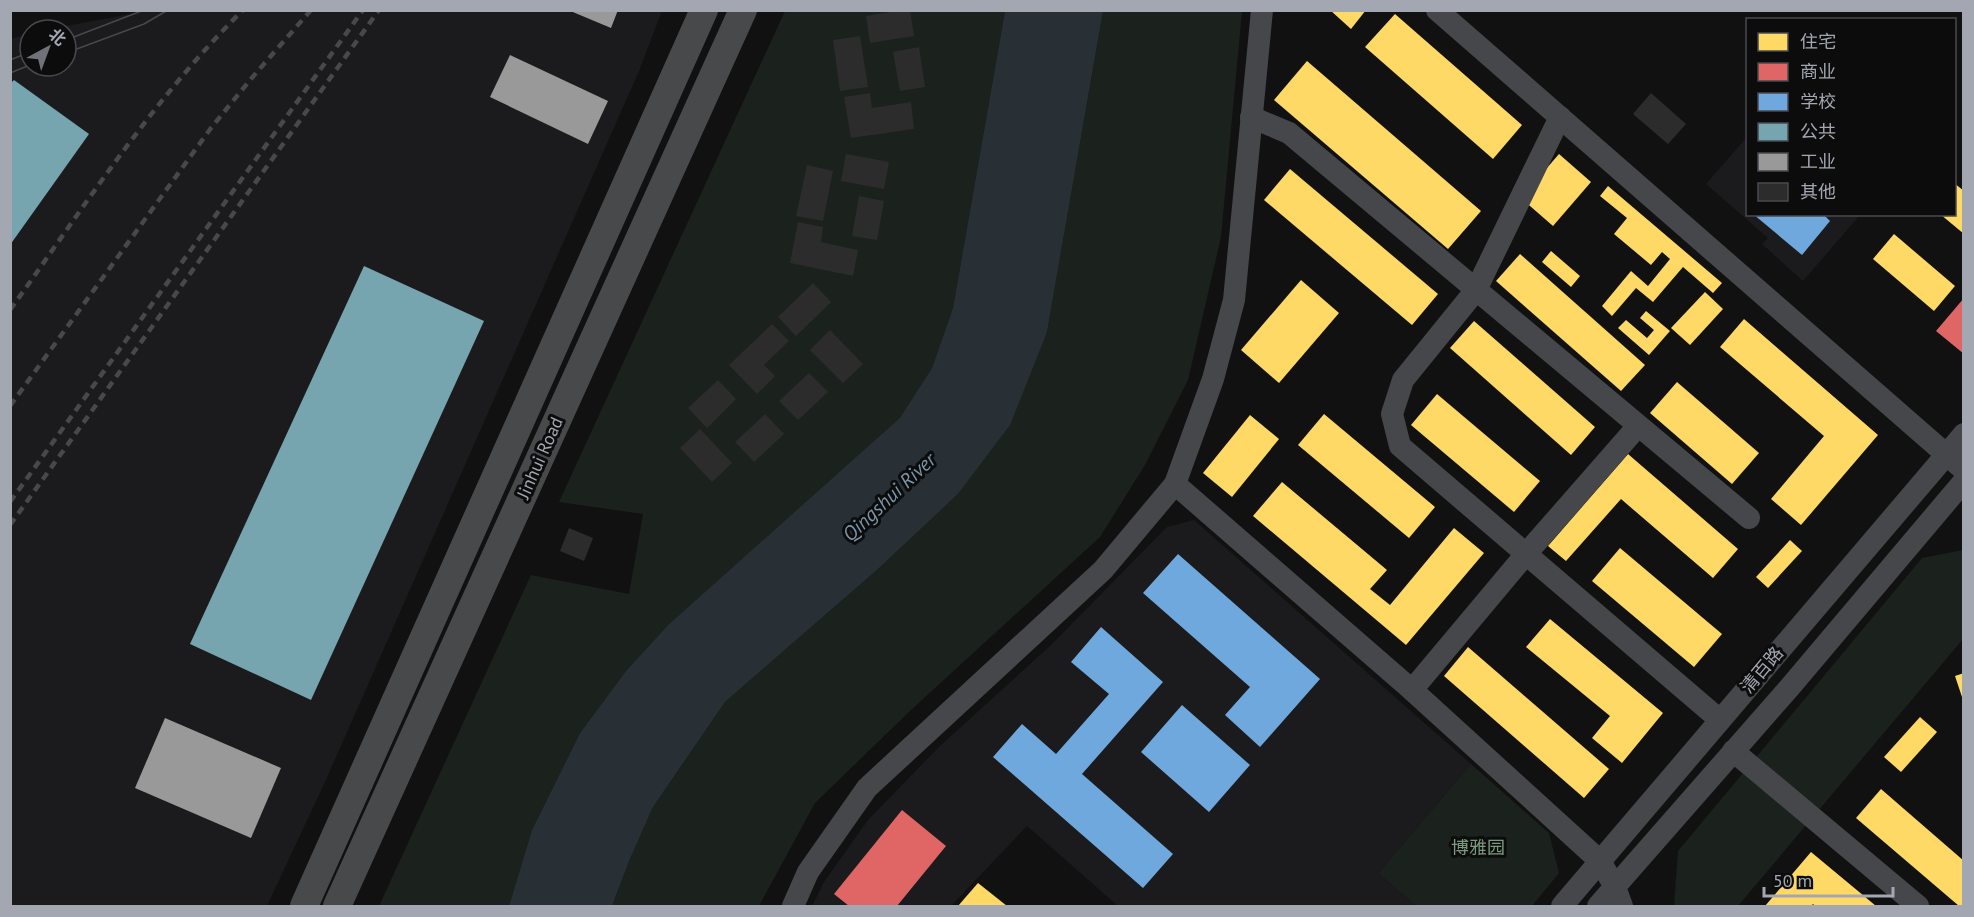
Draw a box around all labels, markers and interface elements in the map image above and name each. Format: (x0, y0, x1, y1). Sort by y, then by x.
north arrow (18, 18, 78, 78)
legend (1746, 18, 1956, 216)
text: 北 (45, 24, 70, 49)
text: 住宅 (1800, 30, 1836, 53)
text: 商业 (1800, 60, 1836, 83)
text: 学校 (1800, 90, 1836, 113)
text: 公共 (1800, 120, 1836, 143)
text: 工业 (1800, 150, 1836, 173)
text: 其他 (1800, 180, 1836, 203)
street label: Jinhui Road (511, 413, 568, 503)
water label: Qingshui River (837, 446, 942, 547)
street label: 清百路 (1735, 642, 1788, 698)
park label: 博雅园 (1451, 836, 1505, 859)
scale bar (1764, 860, 1893, 898)
text: 50 m (1773, 869, 1812, 892)

